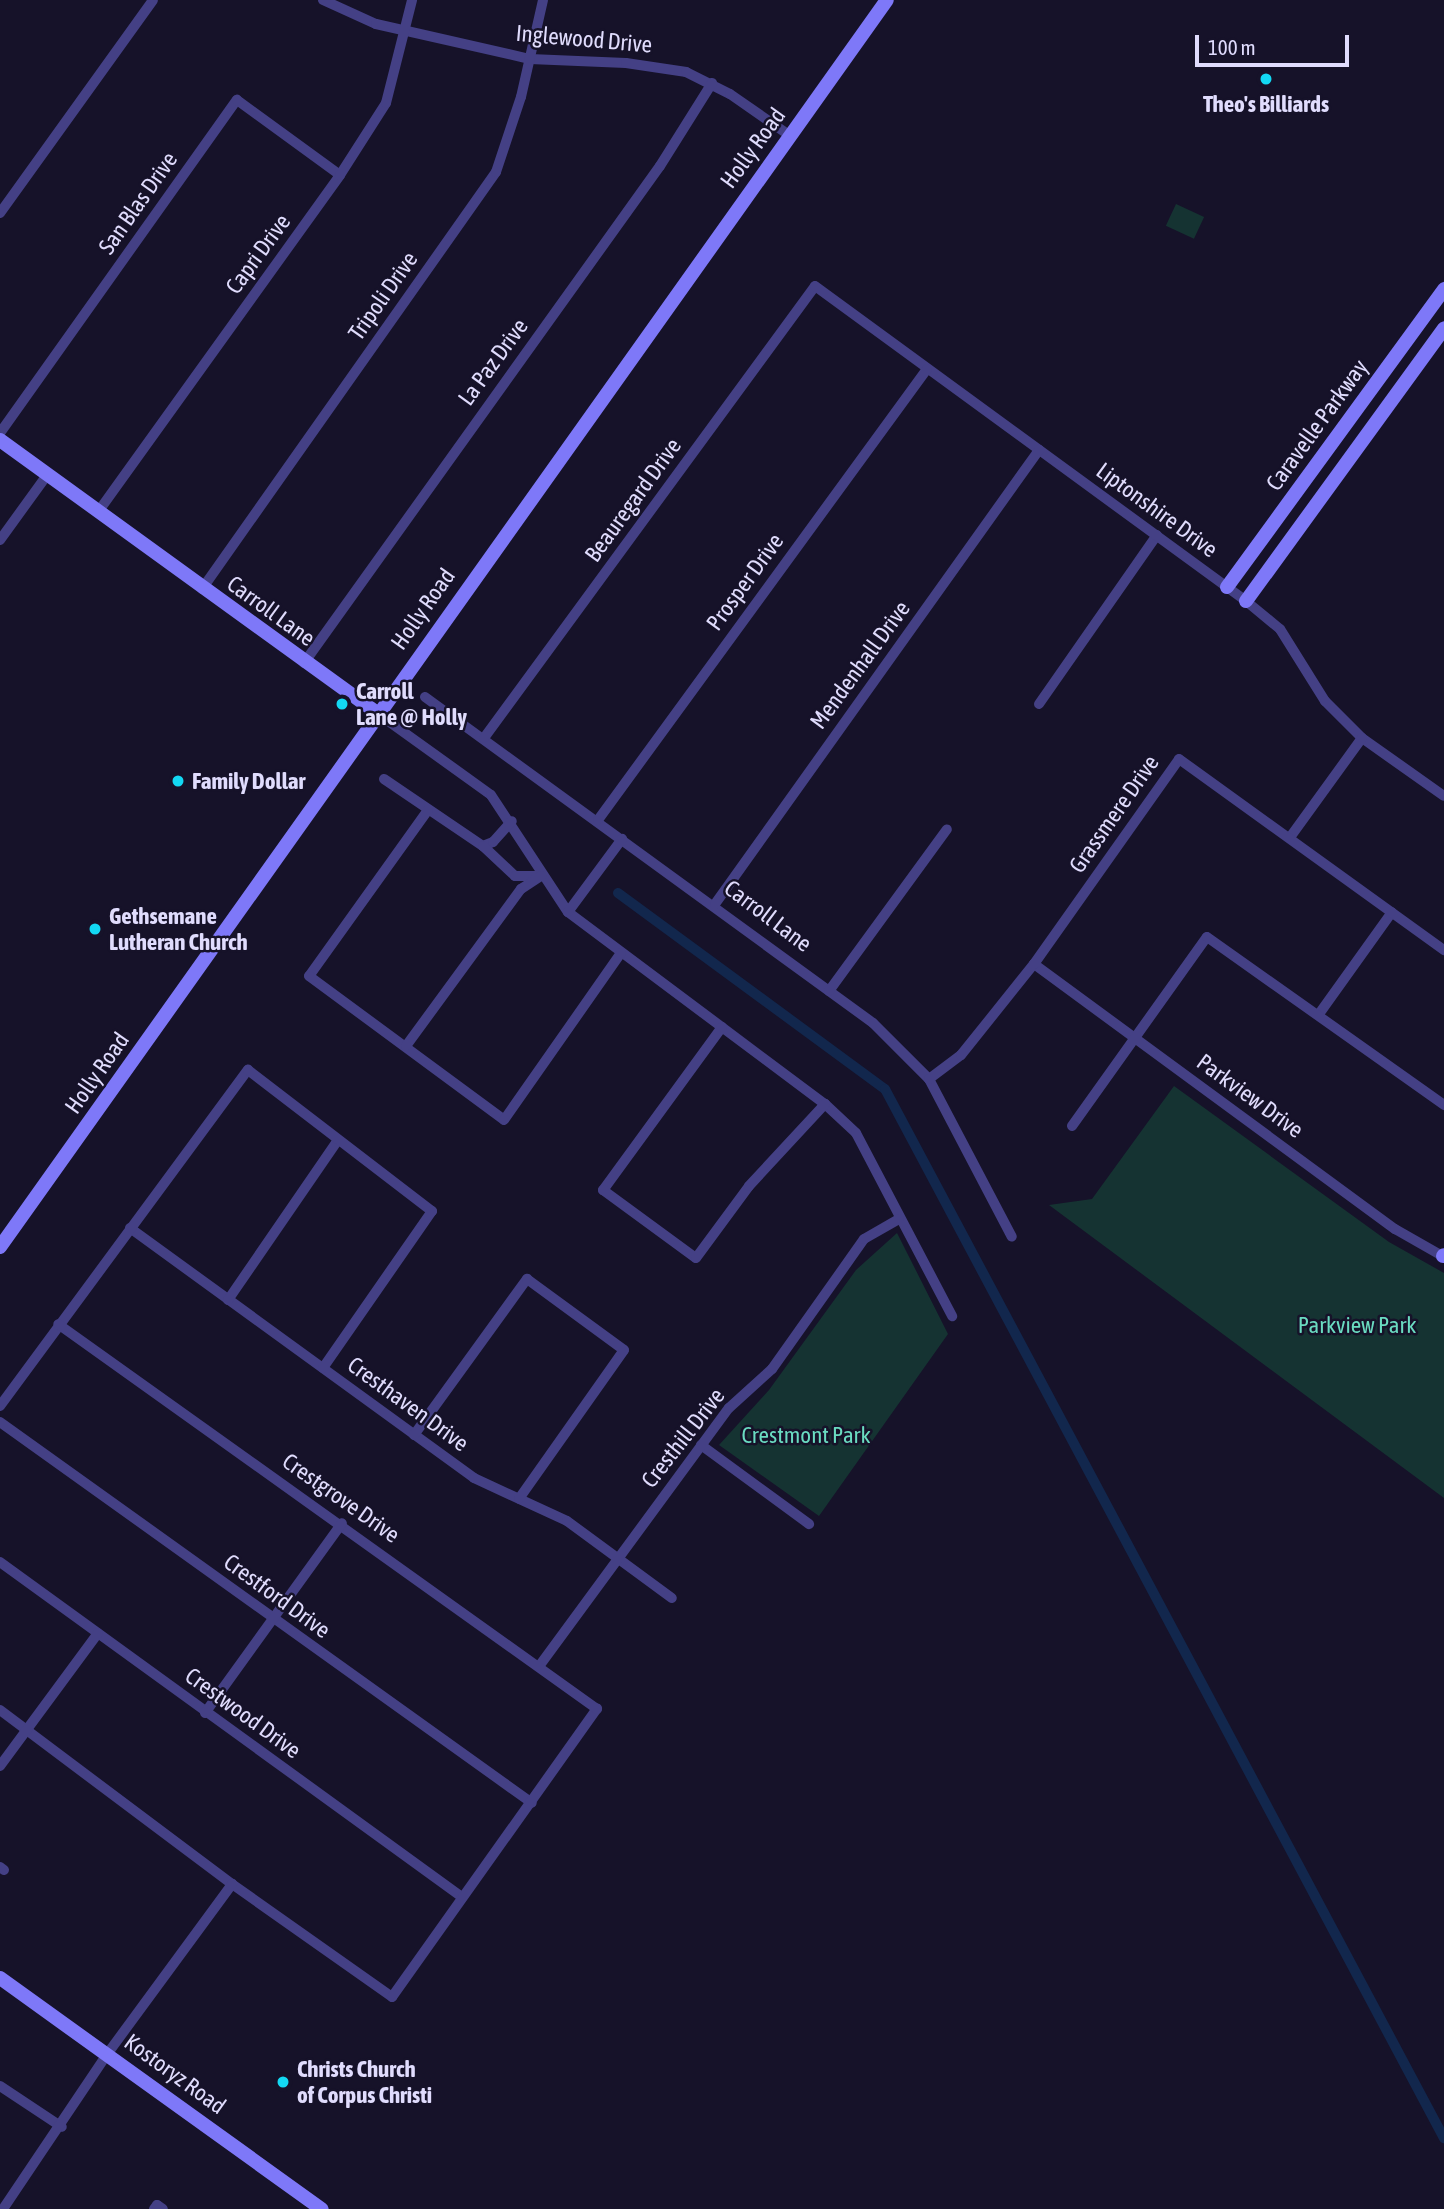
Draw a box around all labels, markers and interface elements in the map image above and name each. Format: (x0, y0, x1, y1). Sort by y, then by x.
street label: Inglewood Drive (515, 19, 653, 59)
scale bar (1199, 21, 1353, 65)
text: 100 m (1208, 35, 1256, 59)
marker: Theo's Billiards (1258, 71, 1274, 87)
place label: Theo's Billiards (1203, 90, 1329, 118)
street label: Holly Road (715, 102, 791, 194)
street label: San Blas Drive (93, 147, 183, 259)
street label: Capri Drive (220, 209, 296, 299)
street label: Tripoli Drive (343, 246, 423, 346)
street label: La Paz Drive (452, 313, 534, 411)
street label: Caravelle Parkway (1260, 354, 1374, 496)
street label: Beauregard Drive (579, 433, 687, 567)
street label: Liptonshire Drive (1091, 457, 1223, 563)
street label: Prosper Drive (701, 528, 789, 636)
street label: Holly Road (385, 563, 461, 655)
street label: Carroll Lane (222, 570, 320, 652)
street label: Mendenhall Drive (804, 596, 916, 734)
place label: Carroll Lane @ Holly (356, 677, 467, 731)
marker: Carroll Lane @ Holly (334, 696, 350, 712)
street label: Grassmere Drive (1063, 750, 1165, 878)
place label: Family Dollar (192, 767, 305, 795)
marker: Family Dollar (170, 773, 186, 789)
street label: Carroll Lane (719, 874, 817, 958)
place label: Gethsemane Lutheran Church (109, 902, 248, 956)
marker: Gethsemane Lutheran Church (87, 921, 103, 937)
street label: Holly Road (59, 1027, 135, 1119)
street label: Parkview Drive (1191, 1048, 1309, 1144)
park label: Parkview Park (1298, 1311, 1416, 1339)
street label: Cresthaven Drive (342, 1351, 474, 1457)
street label: Cresthill Drive (636, 1383, 730, 1493)
park label: Crestmont Park (741, 1421, 871, 1449)
street label: Crestgrove Drive (277, 1447, 405, 1549)
street label: Crestford Drive (218, 1548, 336, 1644)
street label: Crestwood Drive (180, 1662, 306, 1764)
street label: Kostoryz Road (119, 2028, 231, 2120)
place label: Christs Church of Corpus Christi (297, 2055, 432, 2109)
marker: Christs Church of Corpus Christi (275, 2074, 291, 2090)

